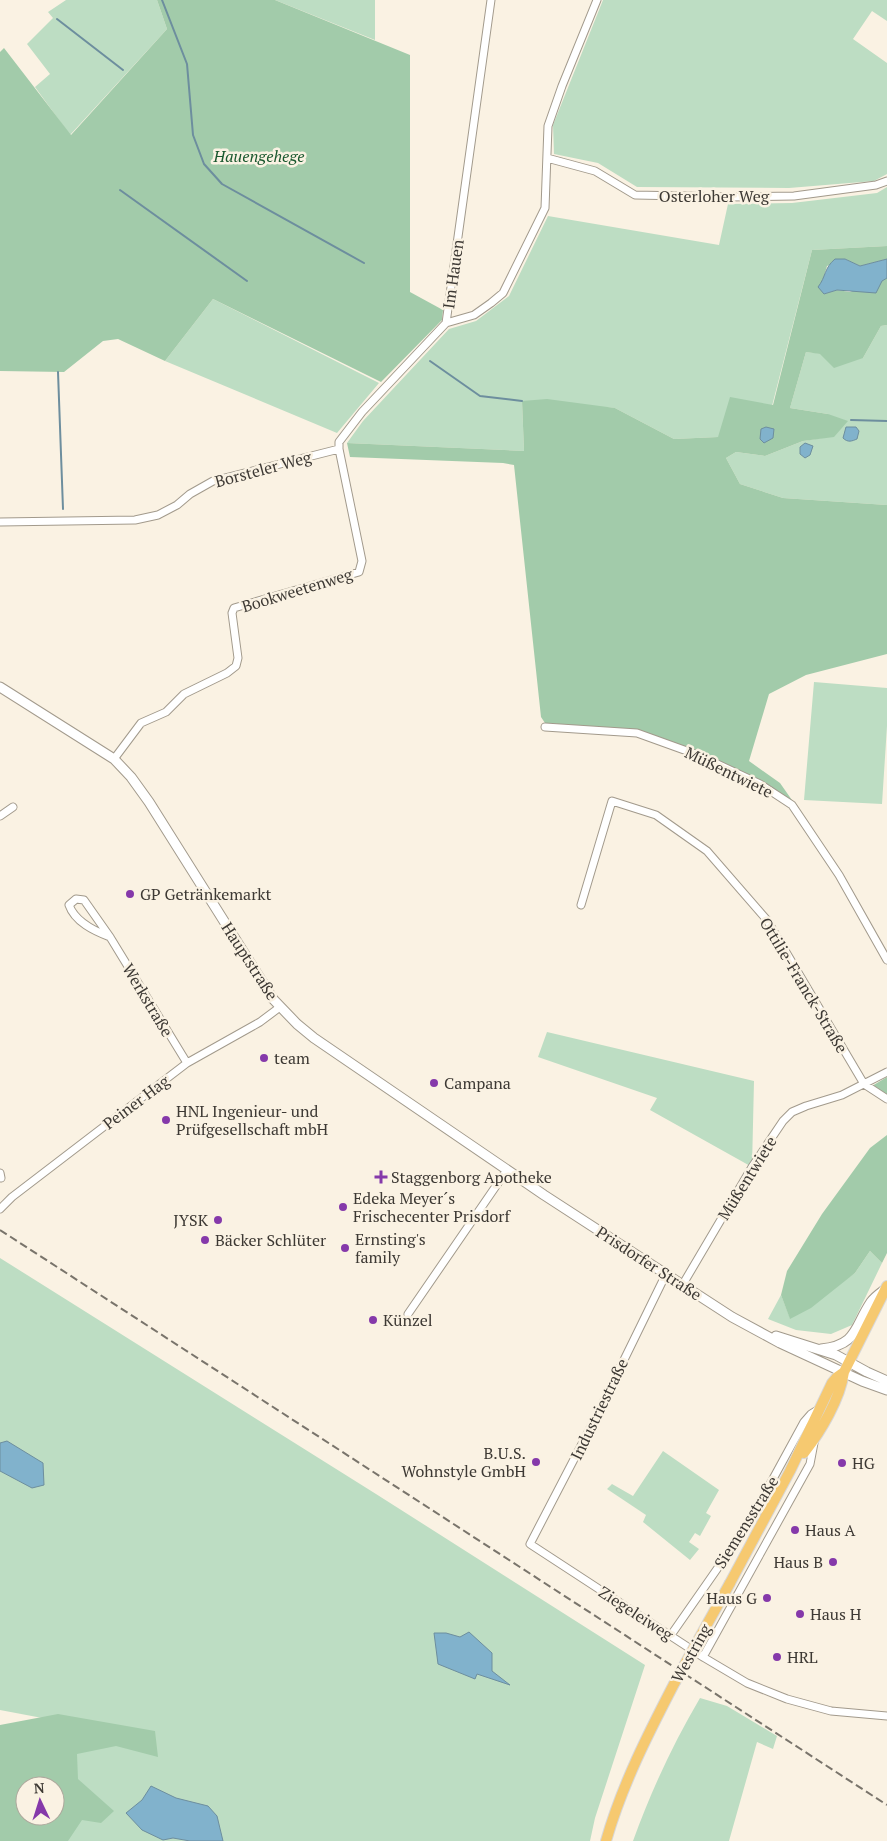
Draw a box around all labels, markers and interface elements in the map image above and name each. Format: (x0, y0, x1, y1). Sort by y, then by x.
park label: Hauengehege (213, 145, 304, 167)
street label: Osterloher Weg (659, 185, 770, 207)
street label: Im Hauen (437, 237, 469, 310)
street label: Borsteler Weg (212, 445, 314, 492)
street label: Bookweetenweg (239, 563, 356, 617)
street label: Müßentwiete (681, 741, 777, 803)
place label: GP Getränkemarkt (140, 883, 272, 905)
marker: GP Getränkemarkt (124, 888, 136, 900)
street label: Ottilie-Franck-Straße (755, 913, 853, 1057)
street label: Hauptstraße (217, 918, 283, 1004)
street label: Werkstraße (118, 959, 178, 1041)
place label: team (274, 1047, 310, 1069)
marker: team (258, 1052, 270, 1064)
street label: Peiner Hag (98, 1070, 174, 1134)
place label: Campana (444, 1072, 511, 1094)
marker: Campana (428, 1077, 440, 1089)
place label: HNL Ingenieur- und Prüfgesellschaft mbH (176, 1100, 329, 1140)
marker: HNL Ingenieur- und Prüfgesellschaft mbH (160, 1114, 172, 1126)
street label: Müßentwiete (712, 1132, 782, 1224)
place label: Staggenborg Apotheke (391, 1166, 552, 1188)
marker: Staggenborg Apotheke (375, 1171, 387, 1183)
place label: Edeka Meyer´s Frischecenter Prisdorf (353, 1187, 512, 1227)
marker: Edeka Meyer´s Frischecenter Prisdorf (337, 1201, 349, 1213)
place label: JYSK (173, 1209, 209, 1231)
marker: JYSK (212, 1214, 224, 1226)
street label: Prisdorfer Straße (592, 1221, 706, 1305)
place label: Ernsting's family (355, 1228, 426, 1268)
place label: Bäcker Schlüter (215, 1229, 327, 1251)
marker: Bäcker Schlüter (199, 1234, 211, 1246)
marker: Ernsting's family (339, 1242, 351, 1254)
place label: Künzel (383, 1309, 433, 1331)
marker: Künzel (367, 1314, 379, 1326)
street label: Industriestraße (565, 1355, 633, 1463)
place label: B.U.S. Wohnstyle GmbH (401, 1442, 526, 1482)
place label: HG (852, 1452, 875, 1474)
marker: B.U.S. Wohnstyle GmbH (530, 1456, 542, 1468)
marker: HG (836, 1457, 848, 1469)
street label: Siemensstraße (709, 1472, 783, 1572)
place label: Haus A (805, 1519, 855, 1541)
marker: Haus A (789, 1524, 801, 1536)
place label: Haus B (773, 1551, 823, 1573)
marker: Haus B (827, 1556, 839, 1568)
street label: Ziegeleiweg (594, 1581, 678, 1646)
place label: Haus G (706, 1587, 757, 1609)
marker: Haus G (761, 1592, 773, 1604)
place label: Haus H (810, 1603, 862, 1625)
marker: Haus H (794, 1608, 806, 1620)
street label: Westring (666, 1619, 716, 1686)
place label: HRL (787, 1646, 818, 1668)
marker: HRL (771, 1651, 783, 1663)
north arrow (15, 1776, 65, 1826)
text: N (33, 1778, 45, 1797)

